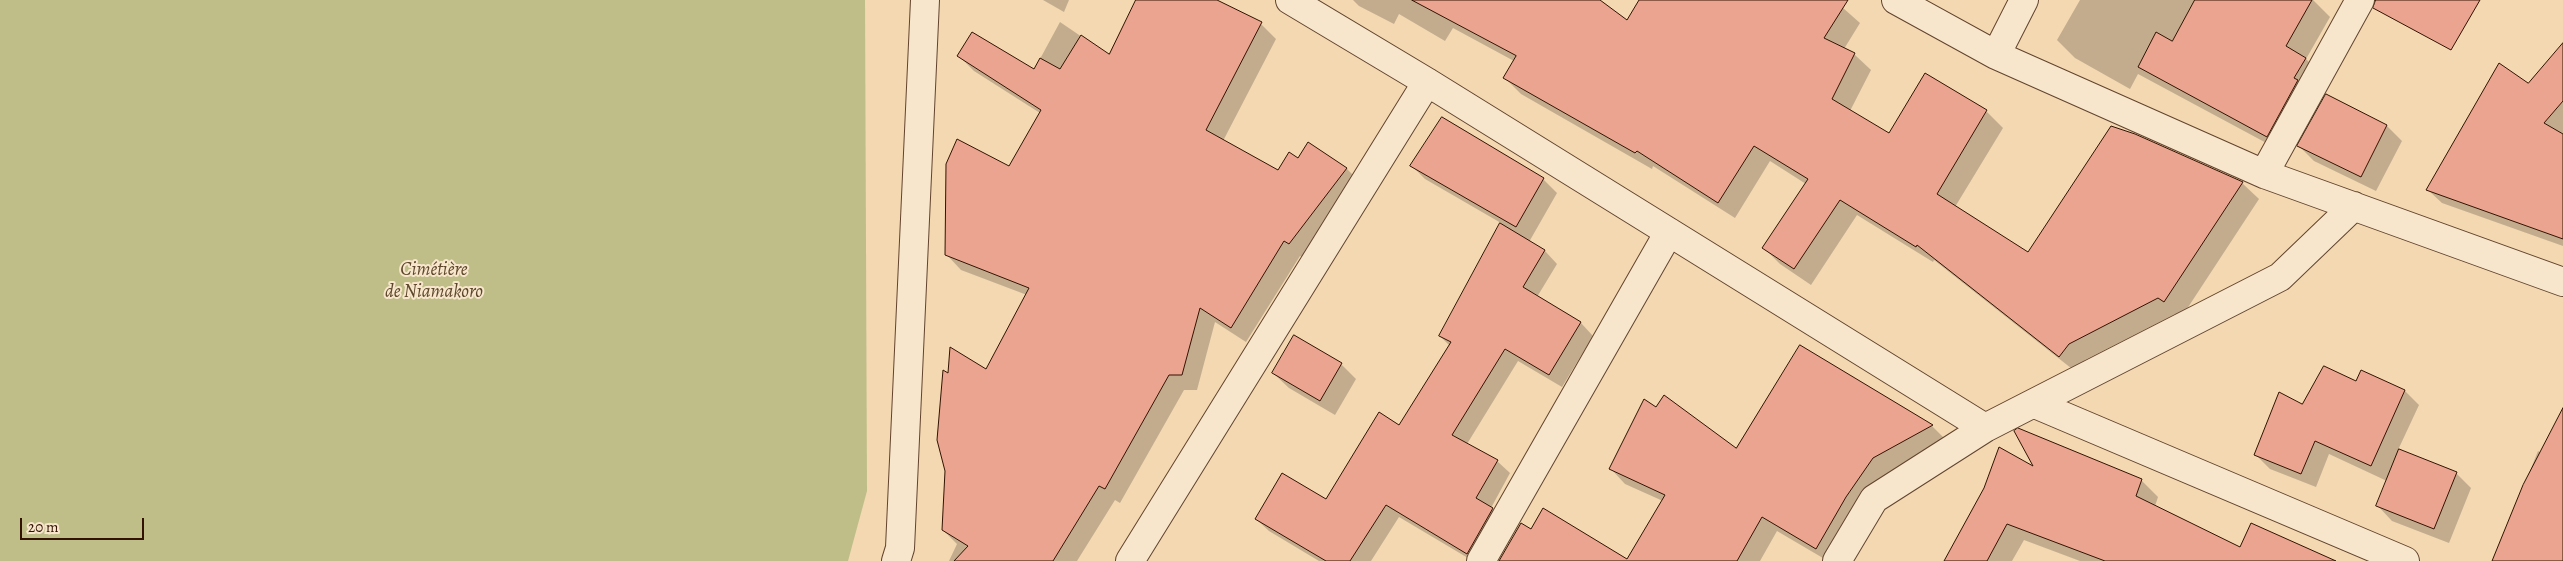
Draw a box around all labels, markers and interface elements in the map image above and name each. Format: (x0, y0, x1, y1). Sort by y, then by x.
park label: Cimétière de Niamakoro (385, 259, 483, 303)
scale bar (22, 508, 146, 540)
text: 20 m (28, 517, 59, 537)

